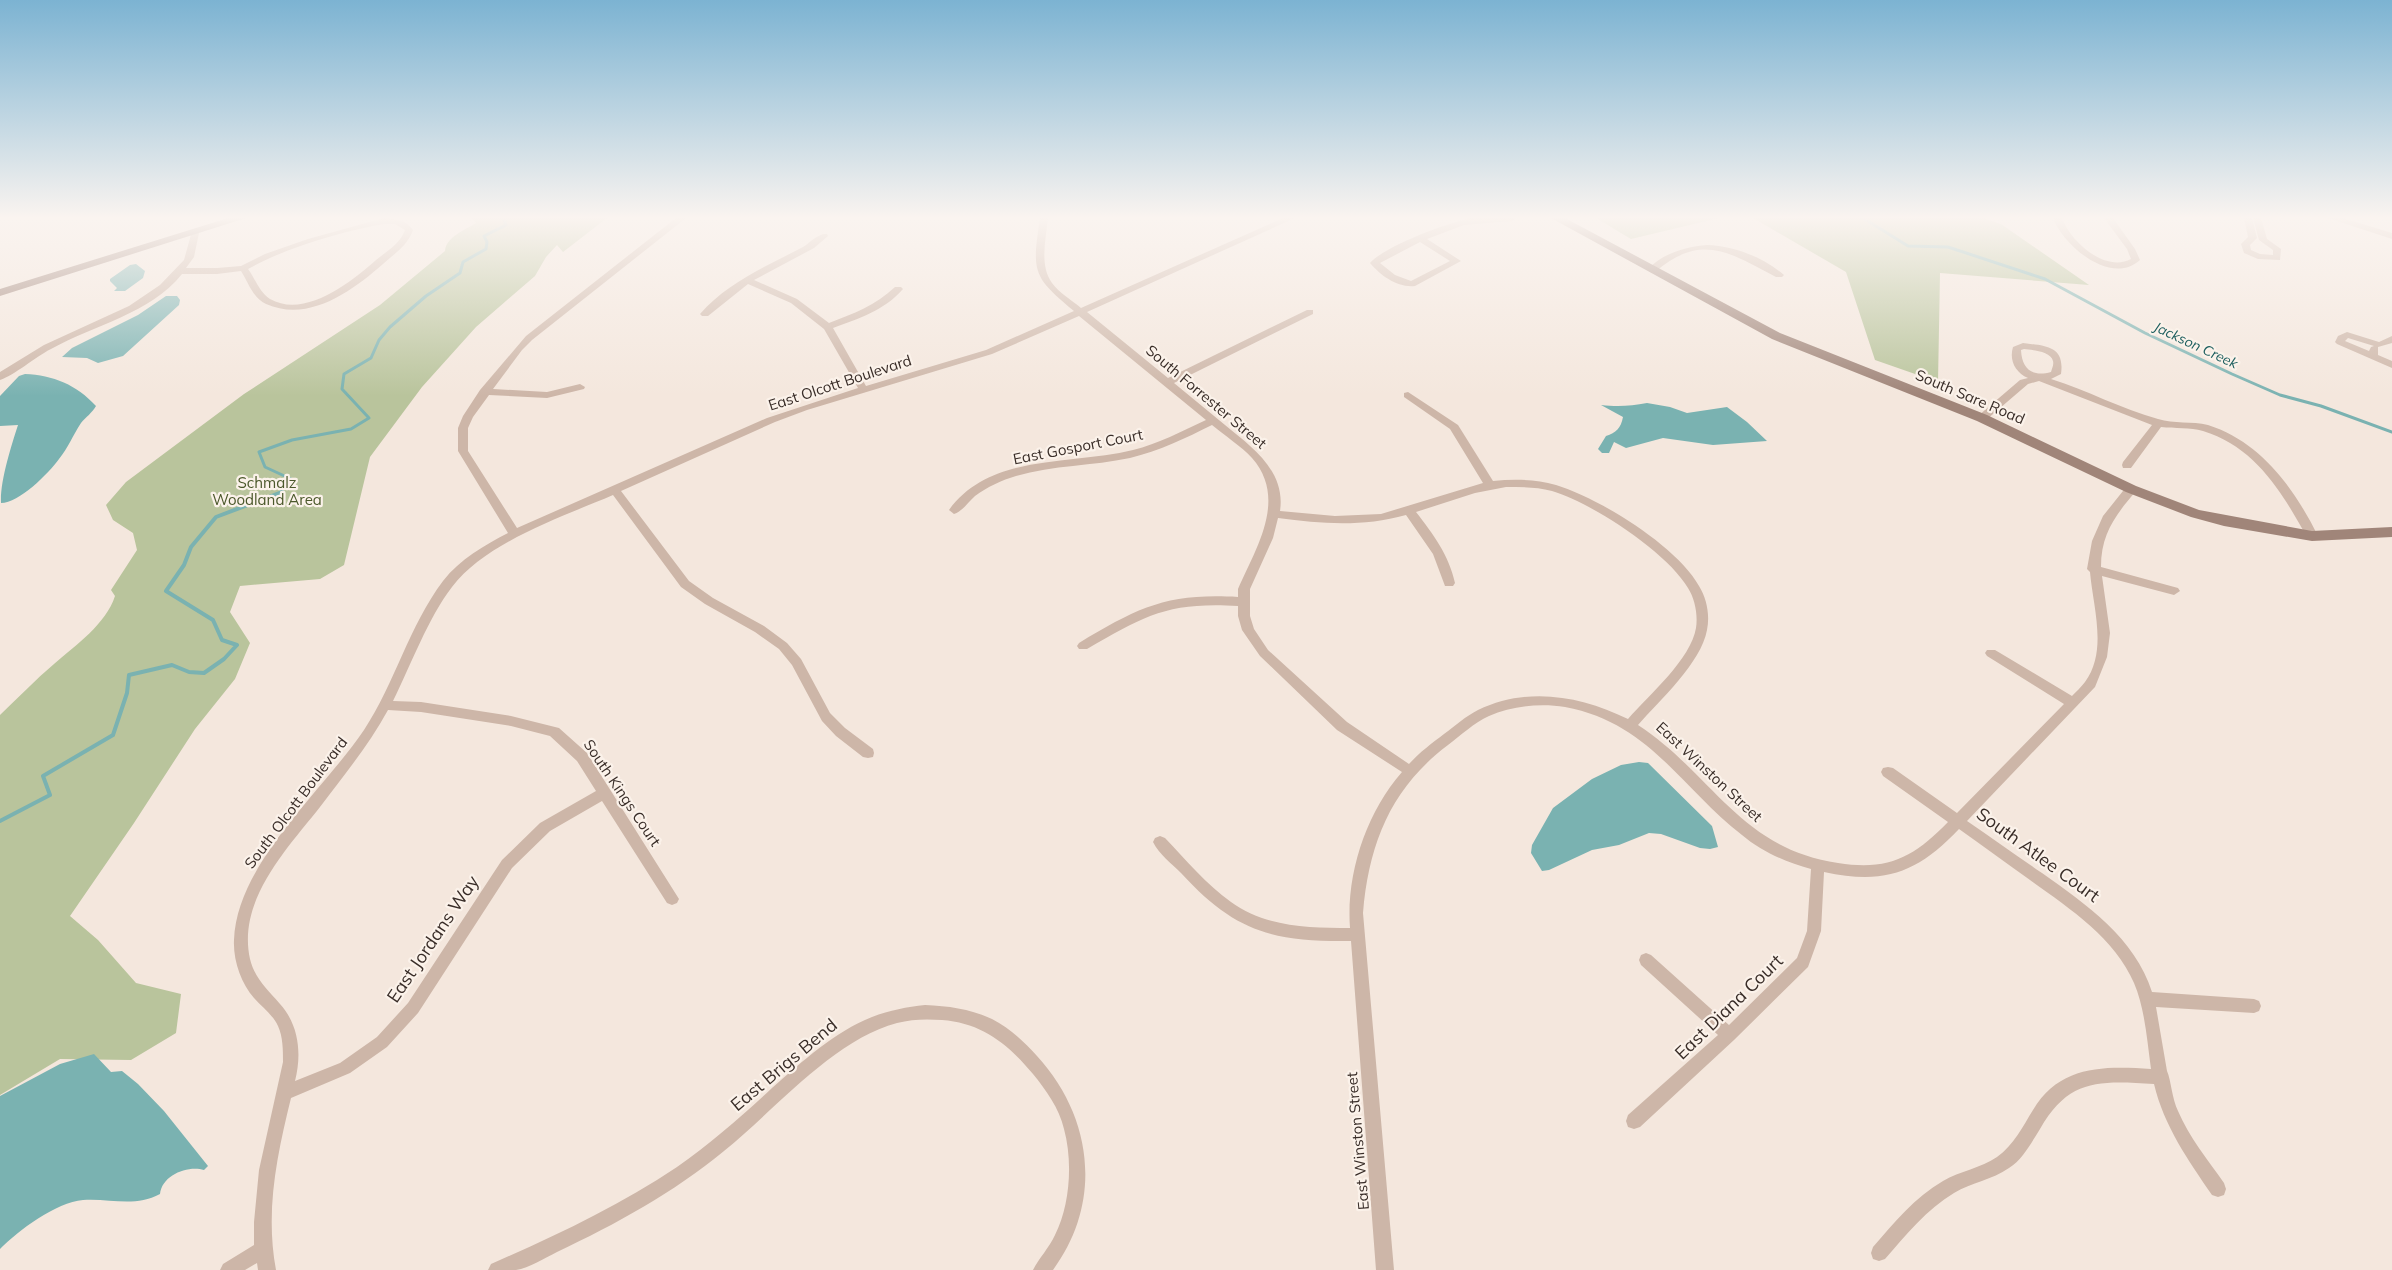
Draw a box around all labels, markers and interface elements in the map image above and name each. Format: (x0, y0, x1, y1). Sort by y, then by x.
water label: Jackson Creek (2150, 317, 2242, 373)
street label: South Forrester Street (1142, 341, 1271, 453)
street label: East Olcott Boulevard (766, 350, 914, 415)
street label: South Sare Road (1913, 365, 2028, 428)
street label: East Gosport Court (1011, 425, 1144, 468)
park label: Schmalz Woodland Area (212, 473, 322, 509)
street label: East Winston Street (1652, 717, 1766, 826)
street label: South Olcott Boulevard (240, 733, 351, 872)
street label: South Kings Court (580, 736, 665, 850)
street label: South Atlee Court (1972, 802, 2104, 907)
street label: East Jordans Way (381, 870, 484, 1007)
street label: East Diana Court (1670, 949, 1787, 1064)
street label: East Brigs Bend (726, 1013, 842, 1116)
street label: East Winston Street (1342, 1071, 1373, 1211)

